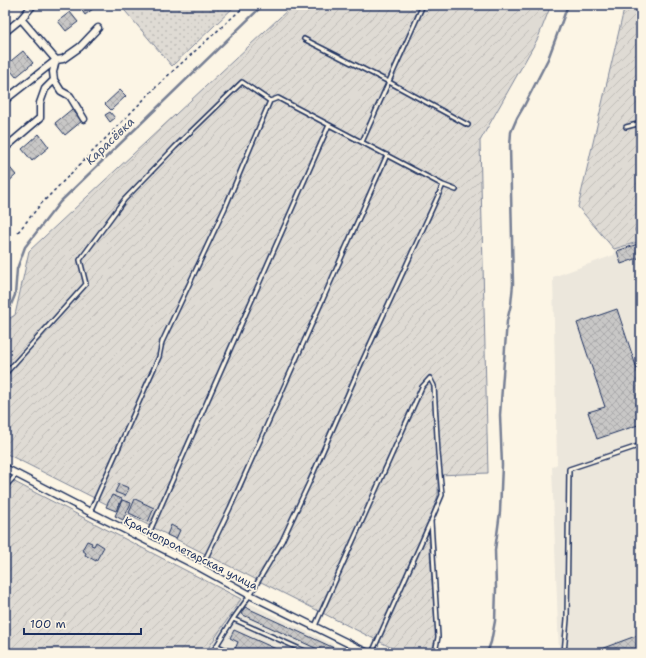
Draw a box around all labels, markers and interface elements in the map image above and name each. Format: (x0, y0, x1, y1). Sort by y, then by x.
water label: Карасёвка (82, 114, 138, 168)
street label: Краснопролетарская улица (121, 513, 260, 594)
scale bar (24, 610, 141, 636)
text: 100 m (30, 616, 66, 632)

